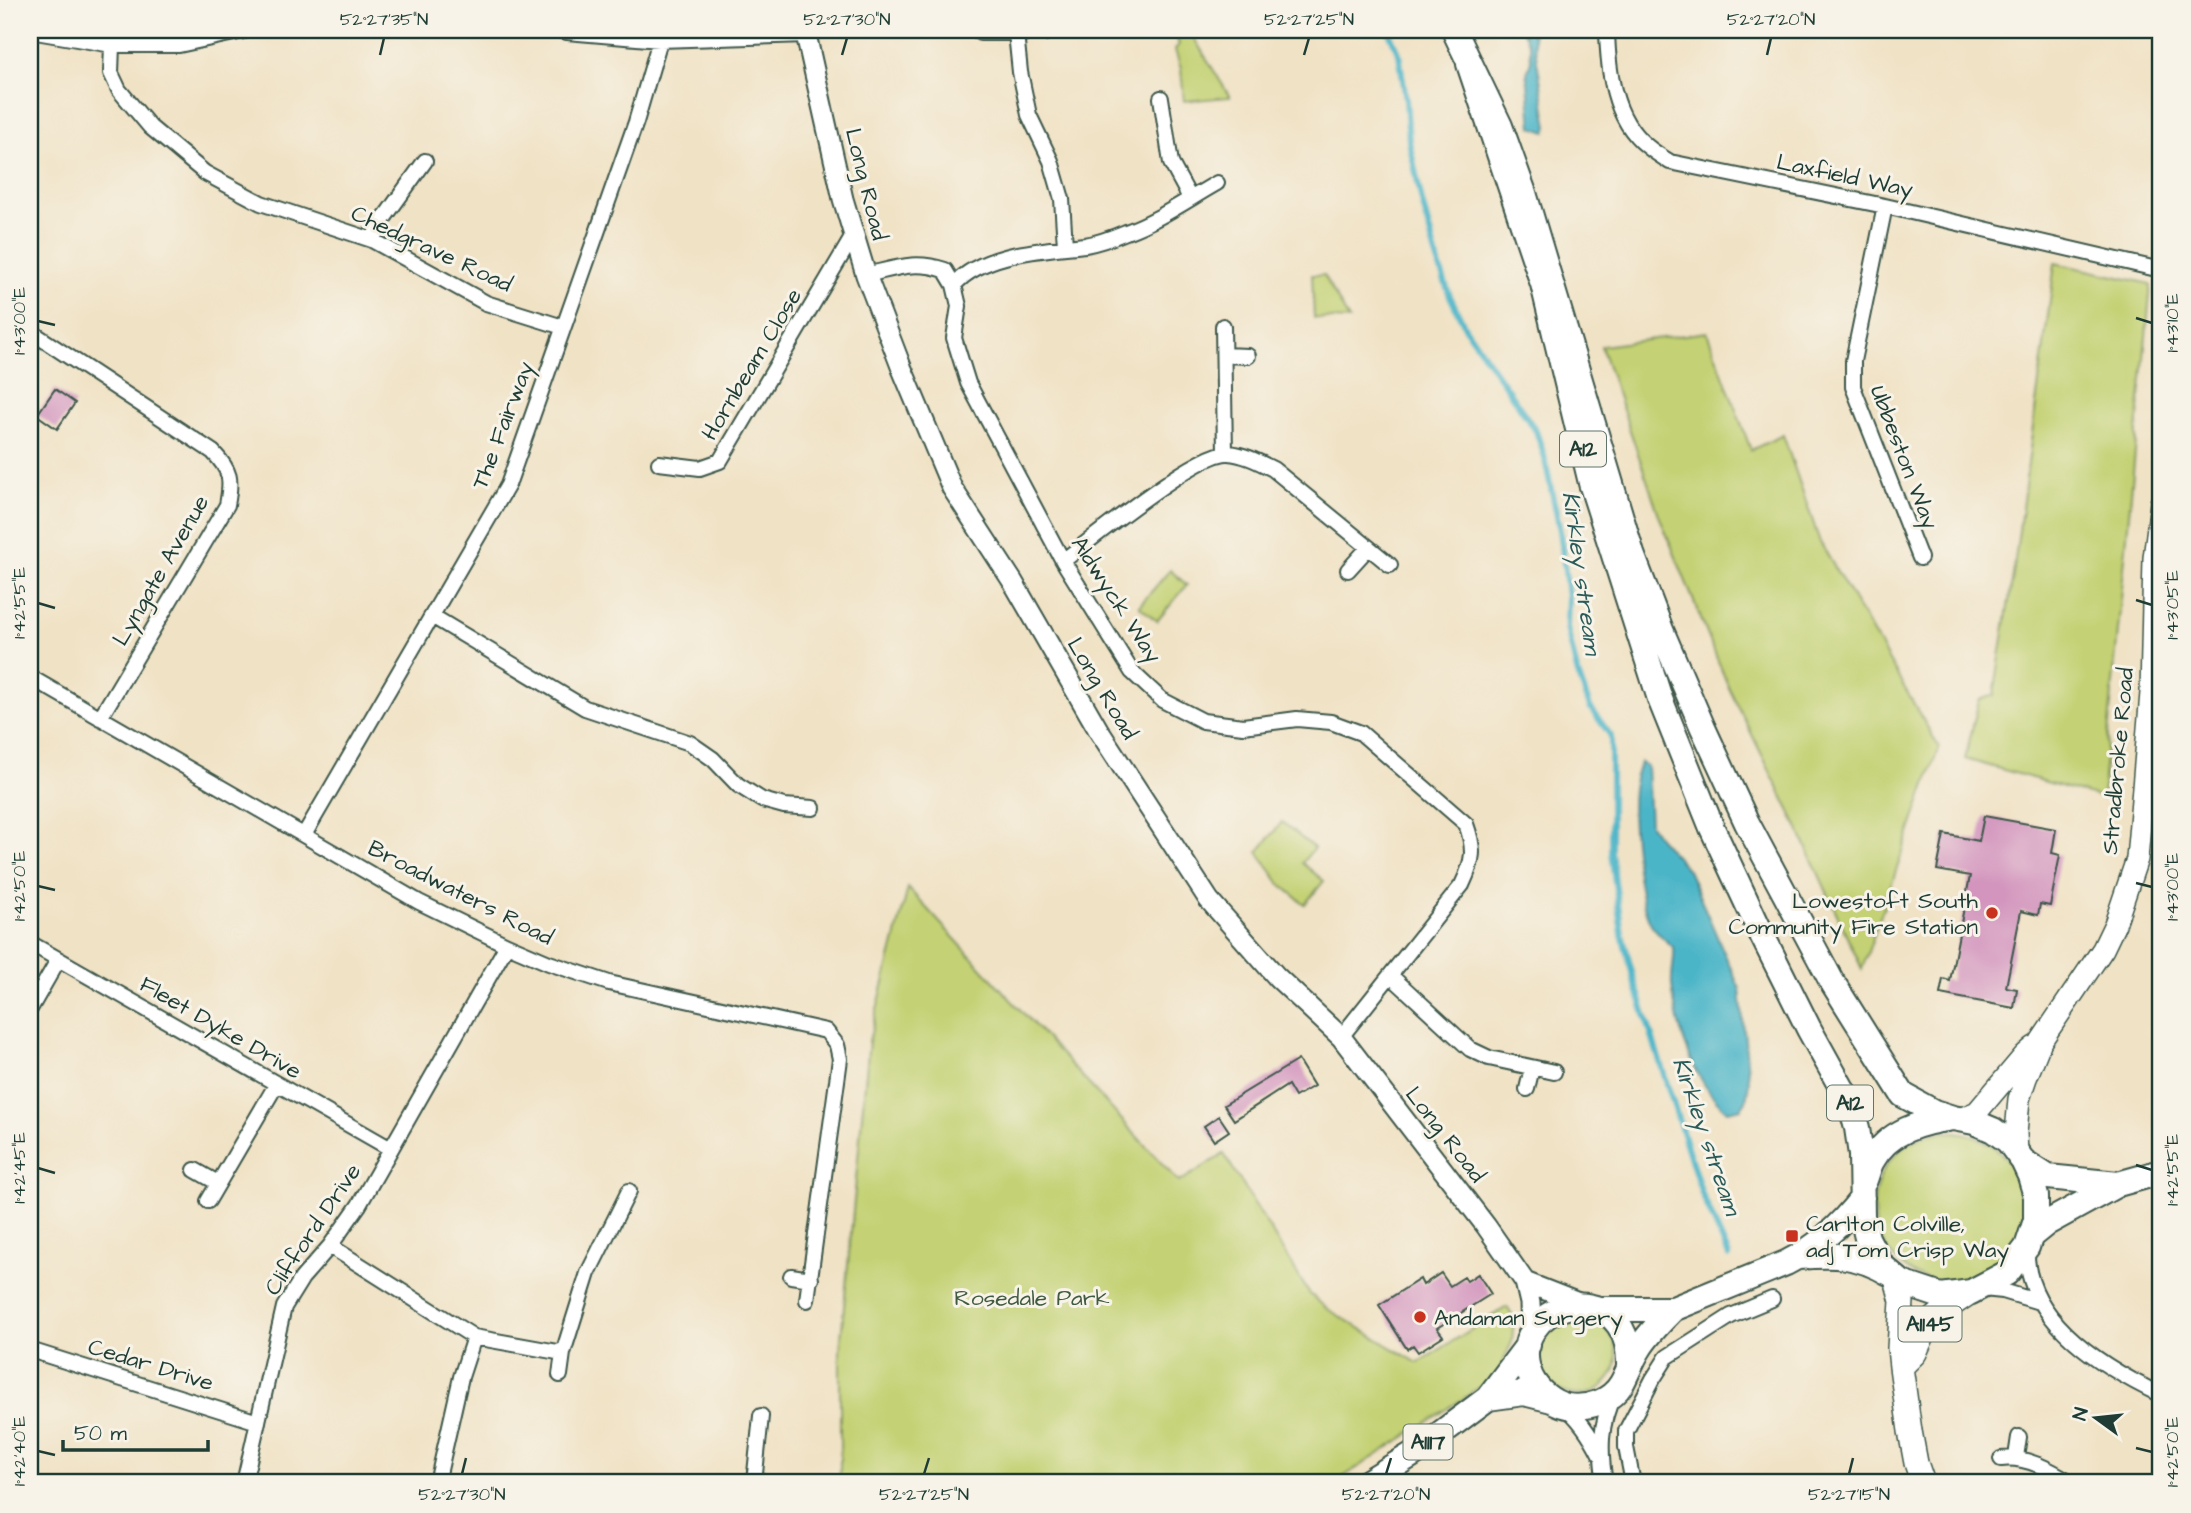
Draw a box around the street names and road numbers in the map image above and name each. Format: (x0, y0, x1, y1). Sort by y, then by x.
street label: Long Road (836, 125, 895, 244)
street label: Laxfield Way (1773, 146, 1916, 207)
street label: Chedgrave Road (345, 198, 518, 301)
street label: Hornbeam Close (694, 283, 810, 446)
street label: The Fairway (464, 357, 543, 494)
street label: Ubbeston Way (1861, 381, 1946, 535)
road number: A12 (1560, 432, 1606, 466)
street label: Lyngate Avenue (105, 489, 218, 652)
street label: Aldwyck Way (1062, 530, 1169, 670)
street label: Long Road (1058, 631, 1145, 746)
street label: Stradbroke Road (2094, 666, 2142, 856)
street label: Broadwaters Road (362, 832, 559, 953)
street label: Fleet Dyke Drive (133, 969, 307, 1088)
street label: Long Road (1397, 1080, 1493, 1190)
road number: A12 (1827, 1086, 1873, 1120)
street label: Clifford Drive (257, 1157, 369, 1302)
road number: A1145 (1898, 1306, 1962, 1342)
street label: Cedar Drive (84, 1331, 217, 1399)
road number: A1117 (1404, 1424, 1452, 1460)

